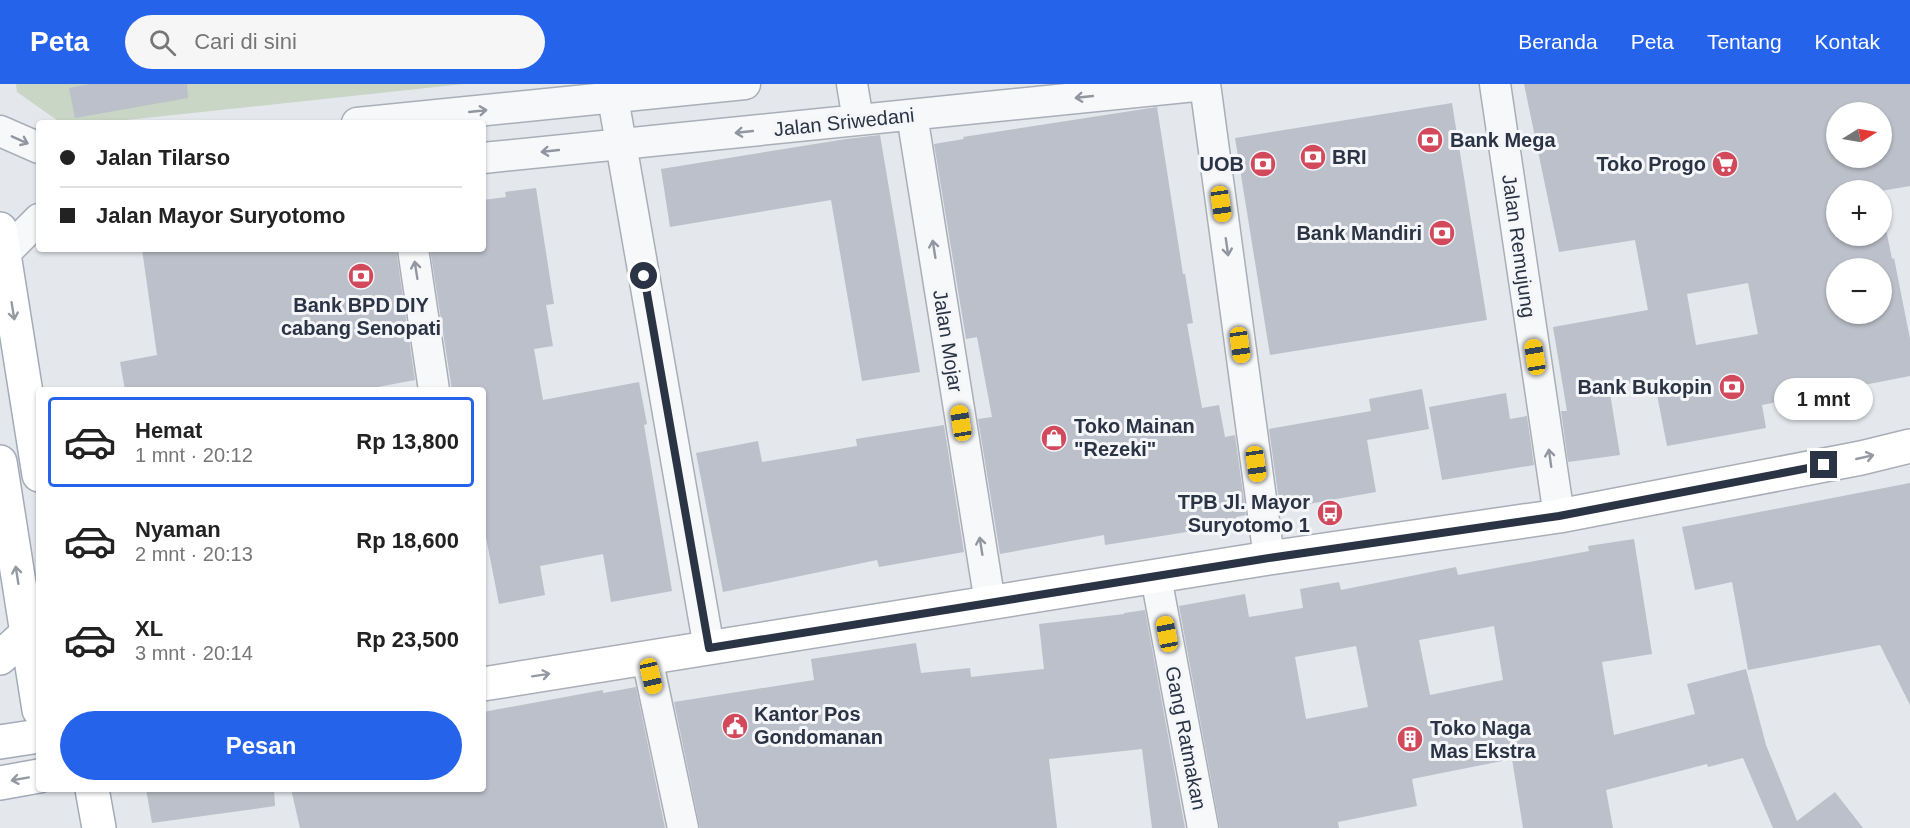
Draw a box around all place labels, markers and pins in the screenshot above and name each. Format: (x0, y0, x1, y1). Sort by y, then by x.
bank icon: Bank Mega (1415, 125, 1445, 155)
place label: Bank Mega (1450, 129, 1556, 151)
bank icon: BRI (1298, 142, 1328, 172)
place label: BRI (1332, 146, 1366, 168)
bank icon: UOB (1248, 149, 1278, 179)
supermarket icon: Toko Progo (1710, 149, 1740, 179)
place label: UOB (1200, 153, 1244, 175)
place label: Toko Progo (1596, 153, 1706, 175)
bank icon: Bank Mandiri (1427, 218, 1457, 248)
place label: Bank Mandiri (1296, 222, 1422, 244)
bank icon: Bank BPD DIY cabang Senopati (346, 261, 376, 291)
place label: Bank BPD DIY cabang Senopati (281, 294, 441, 339)
bank icon: Bank Bukopin (1717, 372, 1747, 402)
place label: Bank Bukopin (1578, 376, 1712, 398)
place label: Toko Mainan "Rezeki" (1074, 415, 1195, 460)
shop icon: Toko Mainan "Rezeki" (1039, 423, 1069, 453)
place label: TPB Jl. Mayor Suryotomo 1 (1178, 491, 1310, 536)
bus stop icon: TPB Jl. Mayor Suryotomo 1 (1315, 498, 1345, 528)
place label: Kantor Pos Gondomanan (754, 703, 883, 748)
public building icon: Kantor Pos Gondomanan (720, 711, 750, 741)
place label: Toko Naga Mas Ekstra (1430, 717, 1536, 762)
building icon: Toko Naga Mas Ekstra (1395, 724, 1425, 754)

